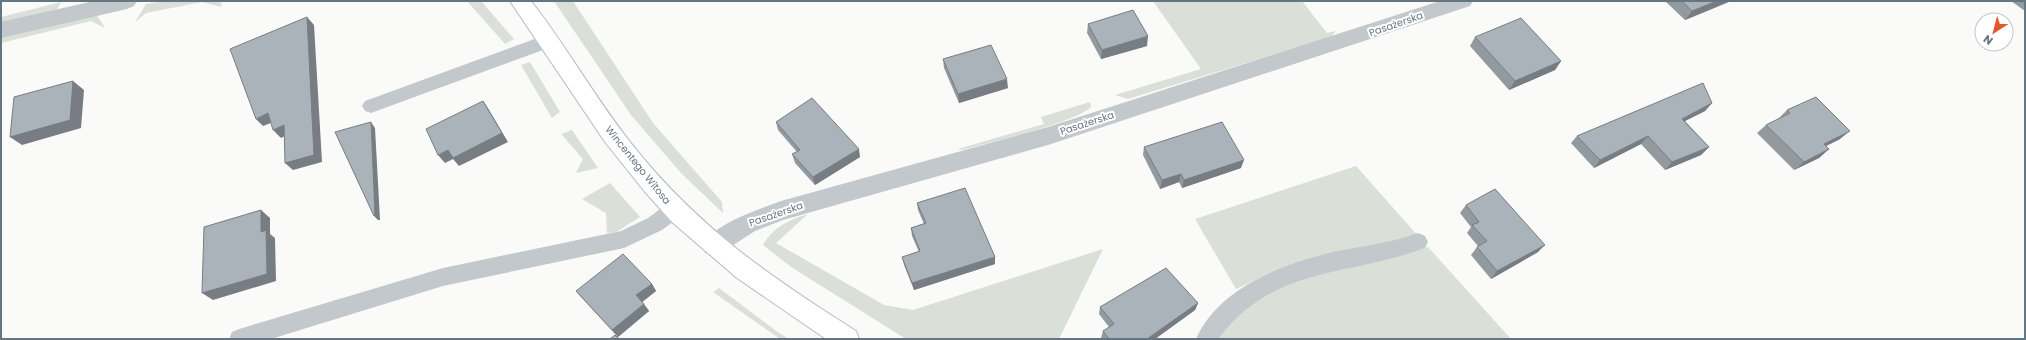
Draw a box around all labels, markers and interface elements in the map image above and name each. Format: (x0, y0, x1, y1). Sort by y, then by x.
street label: Pasażerska (1367, 8, 1425, 40)
north arrow (1974, 12, 2014, 52)
text: N (1980, 31, 1996, 49)
street label: Pasażerska (1058, 107, 1116, 139)
street label: Wincentego Witosa (602, 123, 674, 207)
street label: Pasażerska (747, 198, 805, 230)

